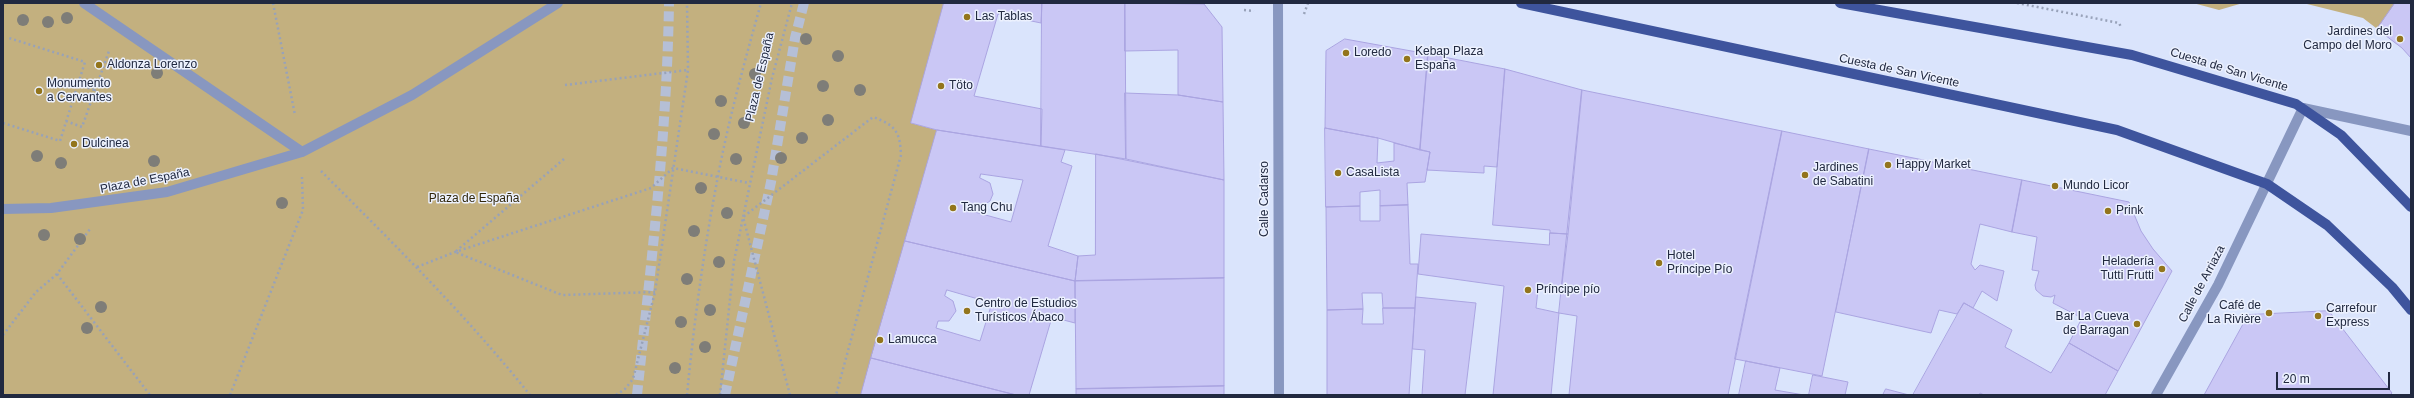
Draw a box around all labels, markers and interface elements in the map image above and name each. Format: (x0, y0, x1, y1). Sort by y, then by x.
place label: Las Tablas (975, 10, 1032, 24)
marker: Las Tablas (962, 12, 972, 22)
place label: Jardines del Campo del Moro (2303, 25, 2392, 53)
street label: Plaza de España (743, 31, 777, 123)
marker: Jardines del Campo del Moro (2395, 34, 2405, 44)
place label: Kebap Plaza España (1415, 45, 1483, 73)
street label: Cuesta de San Vicente (2168, 45, 2290, 95)
place label: Loredo (1354, 46, 1391, 60)
marker: Loredo (1341, 48, 1351, 58)
street label: Cuesta de San Vicente (1838, 51, 1960, 91)
marker: Kebap Plaza España (1402, 54, 1412, 64)
place label: Aldonza Lorenzo (107, 58, 197, 72)
marker: Aldonza Lorenzo (94, 60, 104, 70)
place label: Monumento a Cervantes (47, 77, 112, 105)
place label: Töto (949, 79, 973, 93)
marker: Töto (936, 81, 946, 91)
marker: Monumento a Cervantes (34, 86, 44, 96)
place label: Dulcinea (82, 137, 129, 151)
marker: Dulcinea (69, 139, 79, 149)
place label: Happy Market (1896, 158, 1971, 172)
marker: Happy Market (1883, 160, 1893, 170)
street label: Calle Cadarso (1258, 161, 1272, 237)
place label: Jardines de Sabatini (1813, 161, 1873, 189)
street label: Plaza de España (99, 165, 191, 197)
place label: CasaLista (1346, 166, 1399, 180)
marker: CasaLista (1333, 168, 1343, 178)
marker: Jardines de Sabatini (1800, 170, 1810, 180)
place label: Mundo Licor (2063, 179, 2129, 193)
marker: Mundo Licor (2050, 181, 2060, 191)
park label: Plaza de España (429, 192, 519, 206)
place label: Tang Chu (961, 201, 1012, 215)
marker: Tang Chu (948, 203, 958, 213)
place label: Prink (2116, 204, 2143, 218)
marker: Prink (2103, 206, 2113, 216)
street label: Calle de Arriaza (2176, 243, 2228, 325)
place label: Hotel Príncipe Pío (1667, 249, 1732, 277)
place label: Heladería Tutti Frutti (2100, 255, 2154, 283)
marker: Hotel Príncipe Pío (1654, 258, 1664, 268)
marker: Heladería Tutti Frutti (2157, 264, 2167, 274)
place label: Príncipe pío (1536, 283, 1600, 297)
marker: Príncipe pío (1523, 285, 1533, 295)
place label: Centro de Estudios Turísticos Ábaco (975, 297, 1077, 325)
place label: Café de La Rivière (2207, 299, 2261, 327)
place label: Carrefour Express (2326, 302, 2377, 330)
marker: Centro de Estudios Turísticos Ábaco (962, 306, 972, 316)
marker: Café de La Rivière (2264, 308, 2274, 318)
place label: Bar La Cueva de Barragan (2056, 310, 2129, 338)
marker: Carrefour Express (2313, 311, 2323, 321)
marker: Bar La Cueva de Barragan (2132, 319, 2142, 329)
place label: Lamucca (888, 333, 937, 347)
marker: Lamucca (875, 335, 885, 345)
scale bar (2278, 364, 2392, 390)
text: 20 m (2283, 372, 2310, 386)

